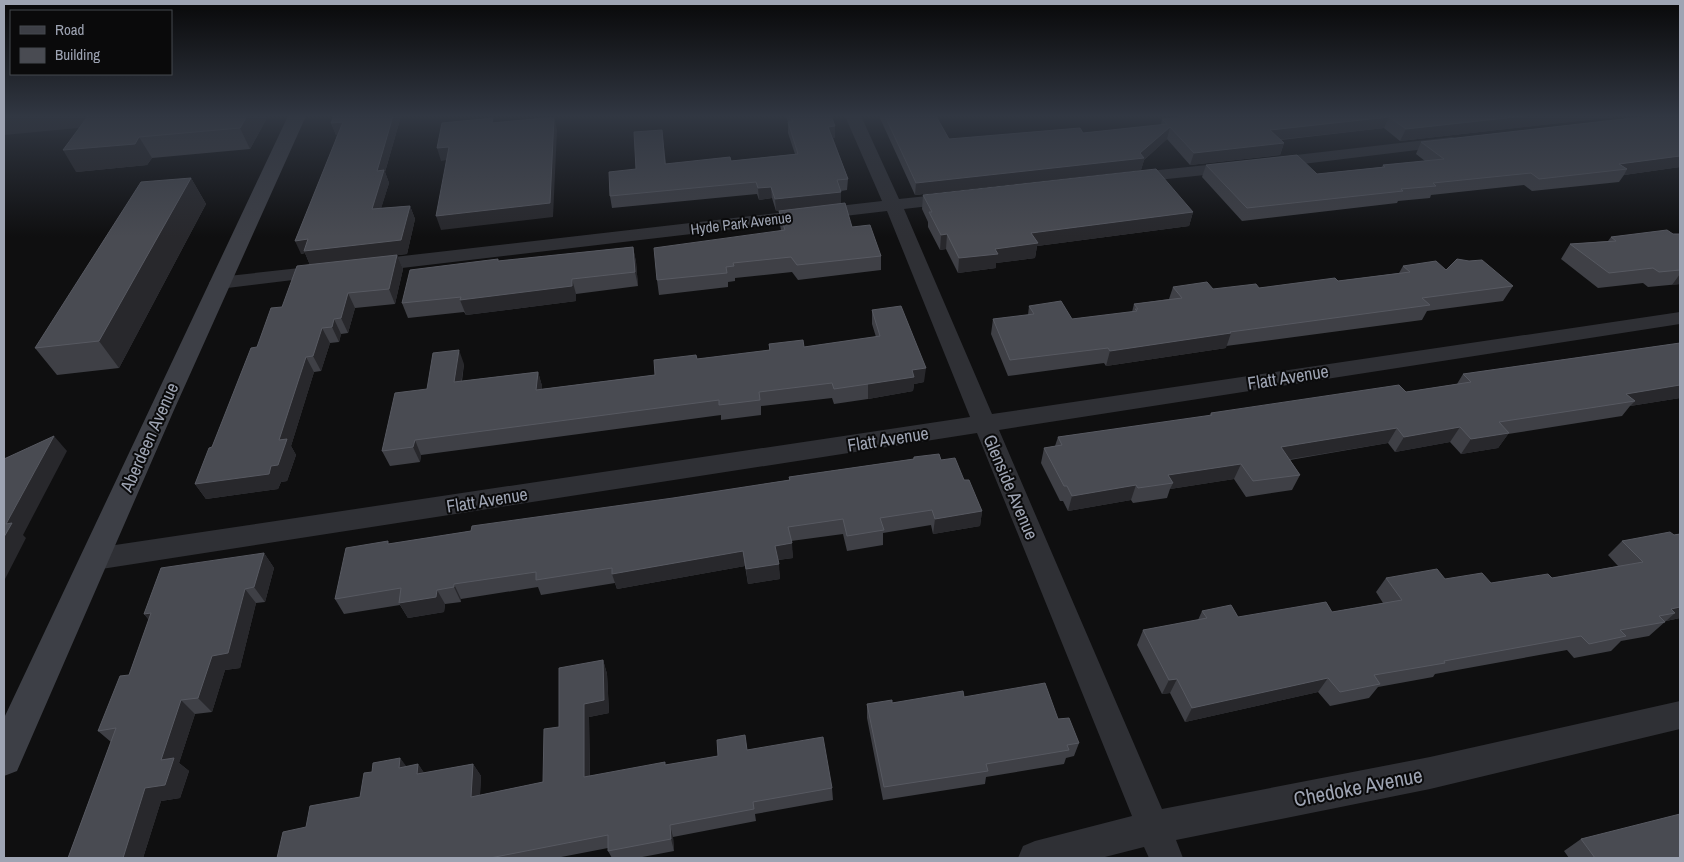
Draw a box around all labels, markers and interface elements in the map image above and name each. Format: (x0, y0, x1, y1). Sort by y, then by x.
legend (10, 10, 172, 75)
text: Road (55, 19, 84, 40)
text: Building (55, 44, 100, 65)
street label: Hyde Park Avenue (689, 206, 793, 240)
street label: Flatt Avenue (1246, 358, 1330, 396)
street label: Aberdeen Avenue (113, 378, 184, 496)
street label: Flatt Avenue (846, 420, 930, 458)
street label: Glenside Avenue (978, 430, 1044, 544)
street label: Flatt Avenue (445, 481, 529, 519)
street label: Chedoke Avenue (1291, 760, 1425, 814)

